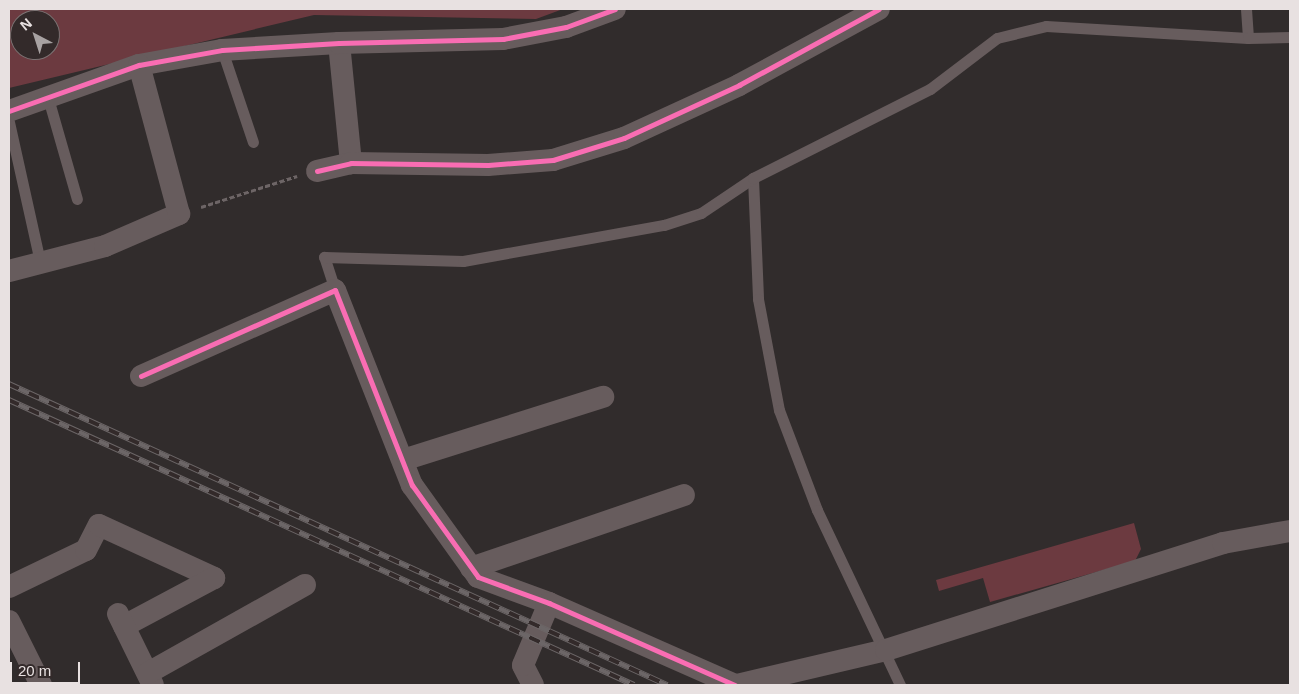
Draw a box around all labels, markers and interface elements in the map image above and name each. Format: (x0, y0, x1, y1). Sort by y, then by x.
north arrow (10, 10, 60, 60)
text: N (17, 15, 35, 34)
scale bar (12, 652, 82, 684)
text: 20 m (18, 662, 51, 679)

